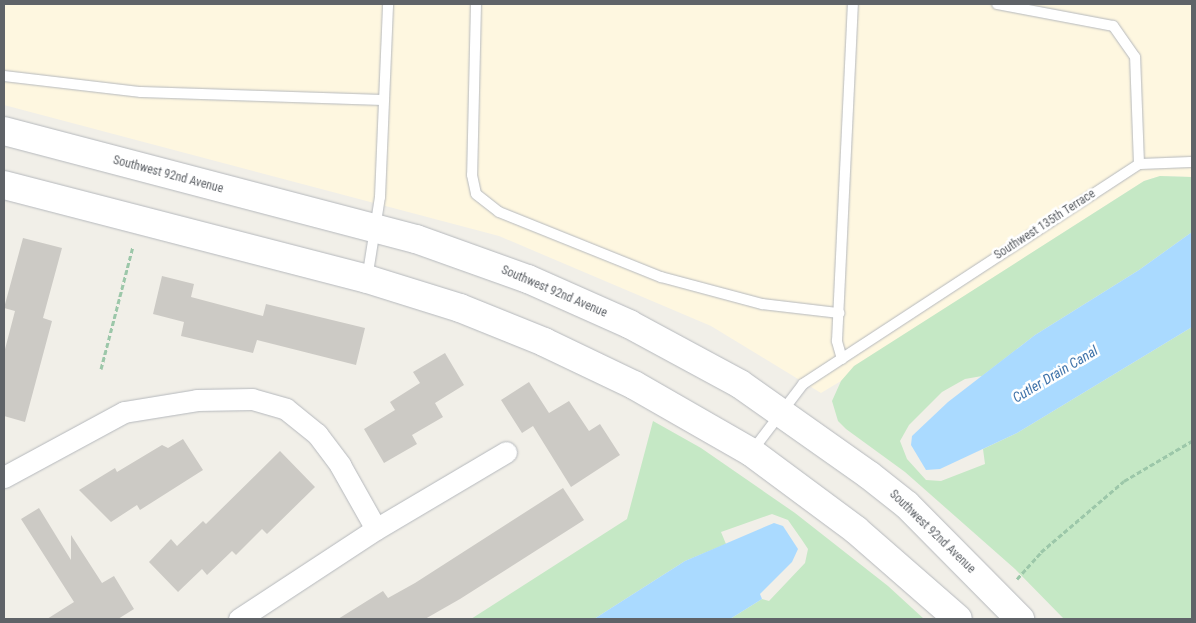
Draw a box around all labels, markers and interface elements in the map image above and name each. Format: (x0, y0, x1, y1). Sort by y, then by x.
street label: Southwest 92nd Avenue (111, 153, 225, 197)
street label: Southwest 135th Terrace (992, 187, 1098, 263)
street label: Southwest 92nd Avenue (499, 263, 609, 321)
water label: Cutler Drain Canal (1009, 342, 1101, 406)
street label: Southwest 92nd Avenue (886, 487, 978, 577)

